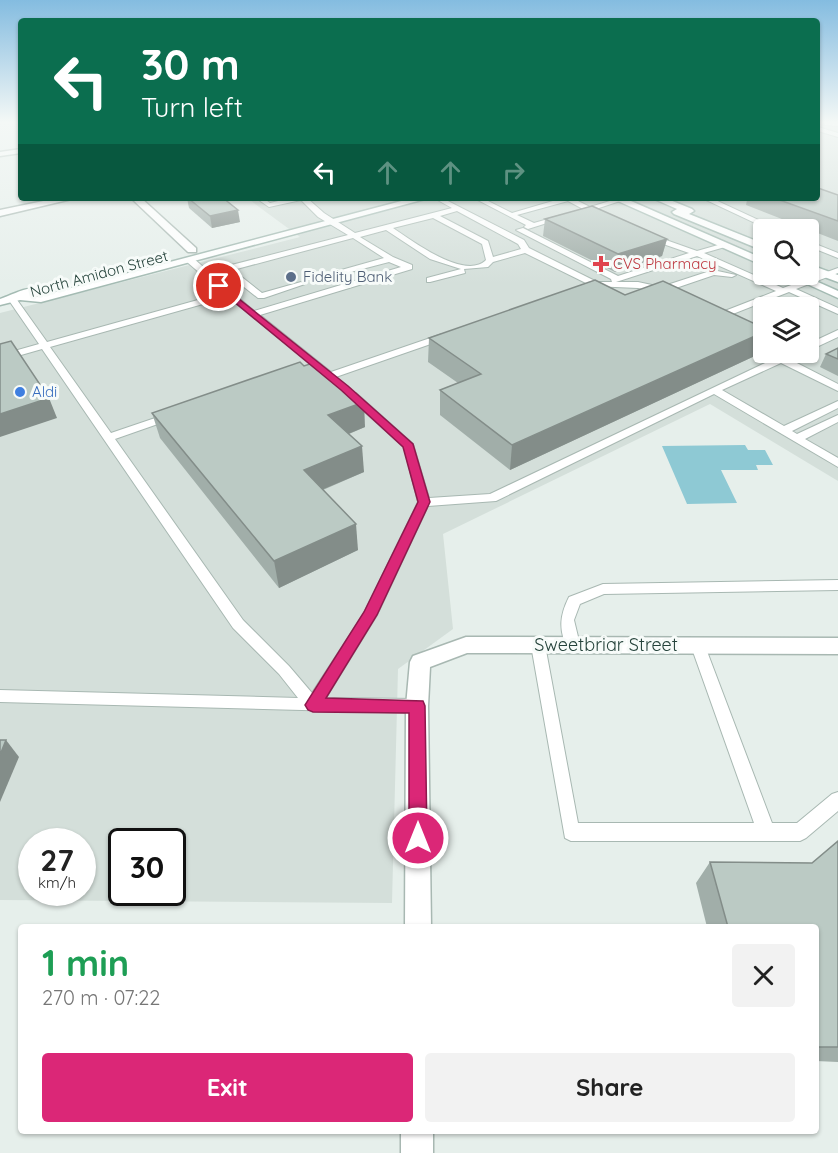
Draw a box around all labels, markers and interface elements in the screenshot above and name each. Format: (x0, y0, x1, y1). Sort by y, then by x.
text: 30 m (141, 38, 240, 91)
icon: left (42, 42, 120, 120)
text: Turn left (141, 90, 243, 124)
icon: left (308, 156, 341, 189)
icon: ahead (371, 156, 404, 189)
icon: ahead (434, 156, 467, 189)
icon: right (497, 156, 530, 189)
map controls (753, 219, 819, 363)
button: search (753, 219, 819, 285)
street label: North Amidon Street (28, 246, 170, 301)
place label: CVS Pharmacy (613, 254, 717, 273)
marker: CVS Pharmacy (594, 257, 608, 271)
pin (193, 260, 244, 311)
place label: Fidelity Bank (303, 267, 392, 286)
icon: arrive (202, 269, 235, 302)
marker: Fidelity Bank (284, 270, 298, 284)
button: layers (753, 297, 819, 363)
place label: Aldi (32, 382, 57, 401)
marker: Aldi (13, 385, 27, 399)
street label: Sweetbriar Street (534, 633, 678, 656)
position arrow (386, 806, 450, 870)
speed limit sign: 30 (108, 828, 186, 906)
text: 27 (40, 841, 74, 879)
text: km/h (38, 873, 76, 892)
text: 1 min (42, 940, 129, 985)
button: close (732, 944, 795, 1007)
text: 270 m · 07:22 (42, 985, 160, 1010)
button: Exit (42, 1053, 413, 1122)
button: Share (425, 1053, 795, 1122)

